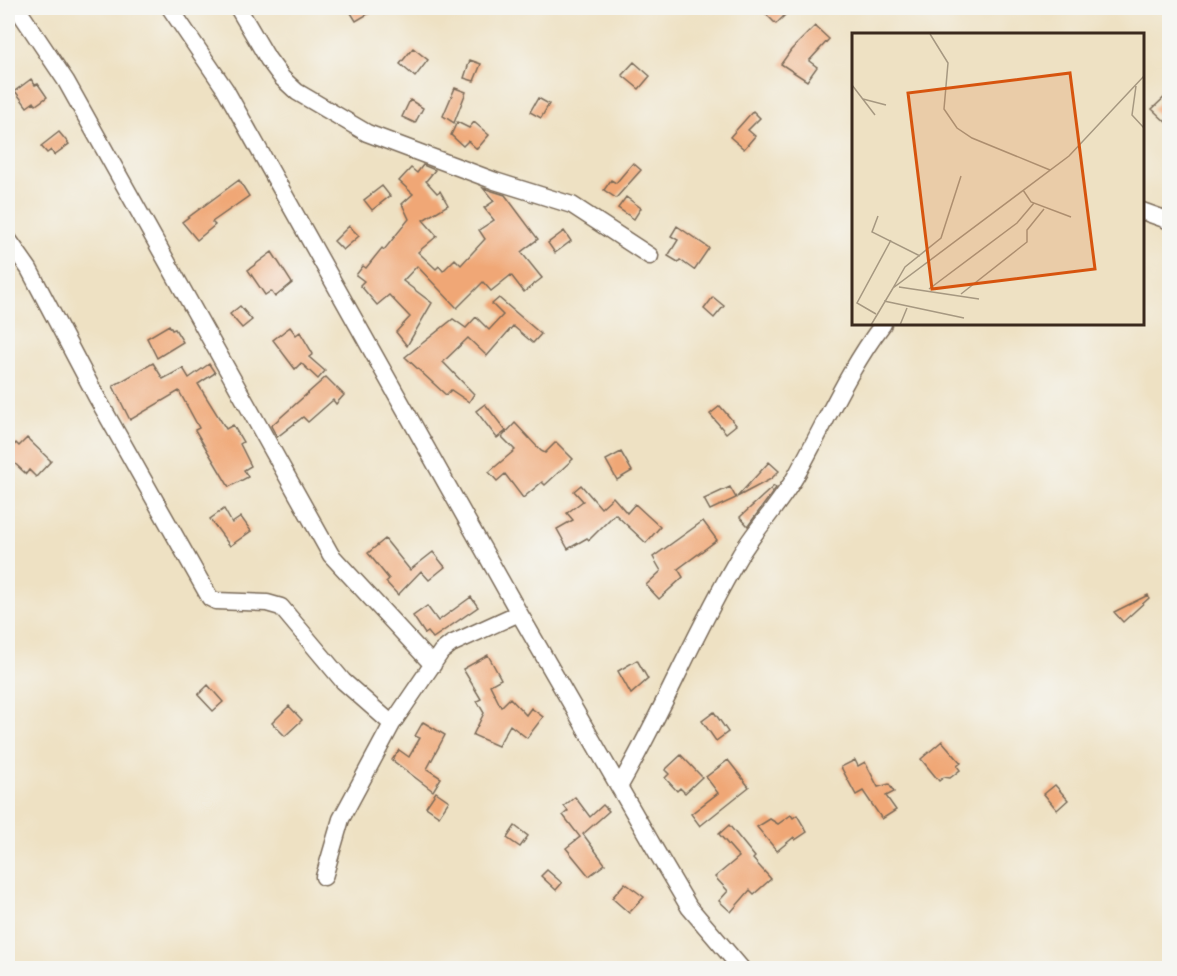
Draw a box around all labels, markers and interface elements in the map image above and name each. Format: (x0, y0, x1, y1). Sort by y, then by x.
inset map (852, 33, 1144, 326)

